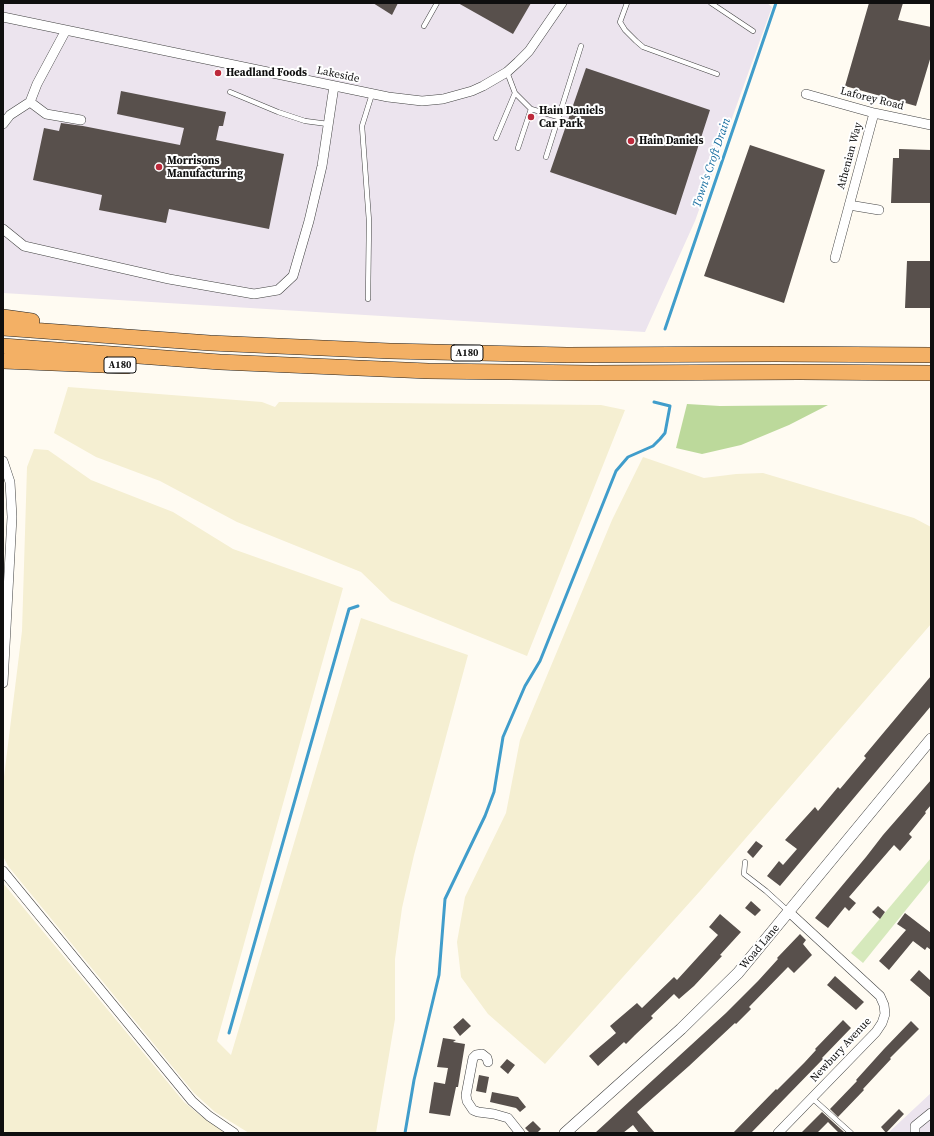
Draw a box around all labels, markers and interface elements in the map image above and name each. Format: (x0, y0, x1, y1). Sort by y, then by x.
street label: Lakeside (315, 64, 361, 86)
place label: Headland Foods (226, 66, 307, 80)
marker: Headland Foods (213, 68, 223, 78)
street label: Laforey Road (839, 85, 905, 113)
place label: Hain Daniels Car Park (539, 104, 603, 130)
marker: Hain Daniels Car Park (526, 112, 536, 122)
water label: Town's Croft Drain (690, 116, 734, 210)
street label: Athenian Way (835, 121, 865, 191)
place label: Hain Daniels (639, 134, 703, 148)
marker: Hain Daniels (626, 136, 636, 146)
place label: Morrisons Manufacturing (167, 154, 243, 180)
marker: Morrisons Manufacturing (154, 162, 164, 172)
road number: A180 (451, 345, 483, 361)
road number: A180 (104, 357, 136, 373)
street label: Woad Lane (737, 922, 783, 972)
street label: Newbury Avenue (808, 1015, 874, 1085)

